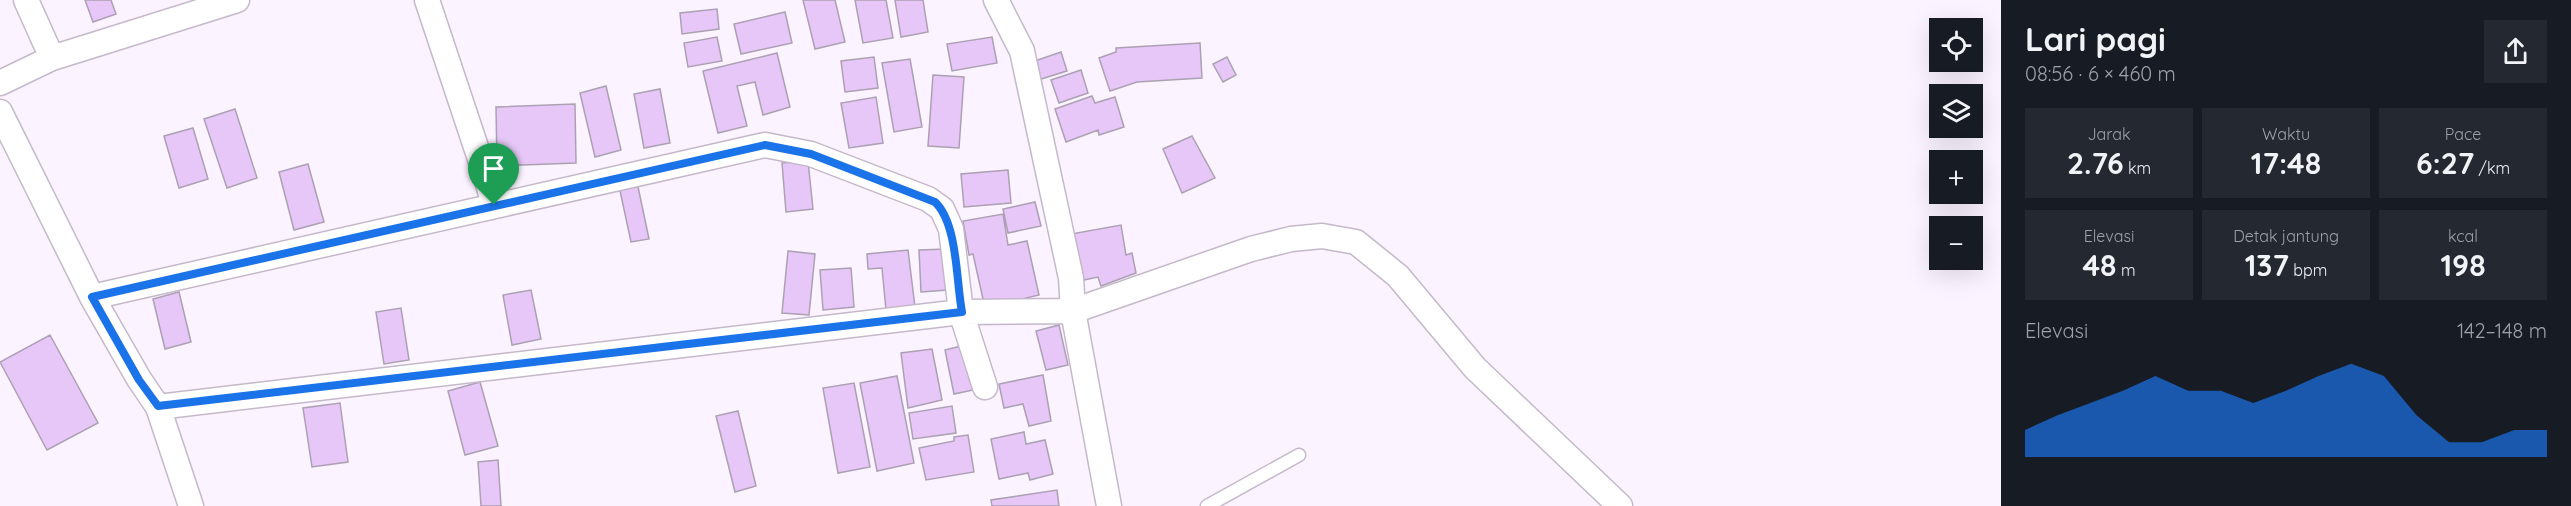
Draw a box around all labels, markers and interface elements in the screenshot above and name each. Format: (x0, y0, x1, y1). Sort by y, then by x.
map controls (1929, 18, 1983, 270)
button: locate (1929, 18, 1983, 72)
text: Lari pagi (2025, 18, 2166, 59)
button: share (2484, 20, 2547, 83)
text: 08:56 · 6 × 460 m (2025, 61, 2176, 86)
button: layers (1929, 84, 1983, 138)
text: Jarak (2087, 124, 2131, 144)
text: Waktu (2262, 124, 2310, 144)
text: Pace (2445, 124, 2481, 144)
pin (468, 143, 519, 205)
text: 2.76 (2067, 144, 2124, 182)
text: 17:48 (2251, 144, 2321, 182)
text: 6:27 (2416, 144, 2474, 182)
button: + (1929, 150, 1983, 204)
icon: arrive (477, 152, 510, 185)
text: km (2124, 158, 2151, 178)
text: /km (2474, 158, 2510, 178)
button: − (1929, 216, 1983, 270)
text: Elevasi (2084, 226, 2134, 246)
text: Detak jantung (2233, 226, 2339, 246)
text: kcal (2448, 226, 2478, 246)
text: 48 (2082, 246, 2117, 284)
text: 137 (2245, 246, 2289, 284)
text: 198 (2440, 246, 2486, 284)
text: m (2117, 260, 2136, 280)
text: bpm (2289, 260, 2327, 280)
text: Elevasi (2025, 318, 2088, 343)
text: 142–148 m (2457, 318, 2547, 343)

